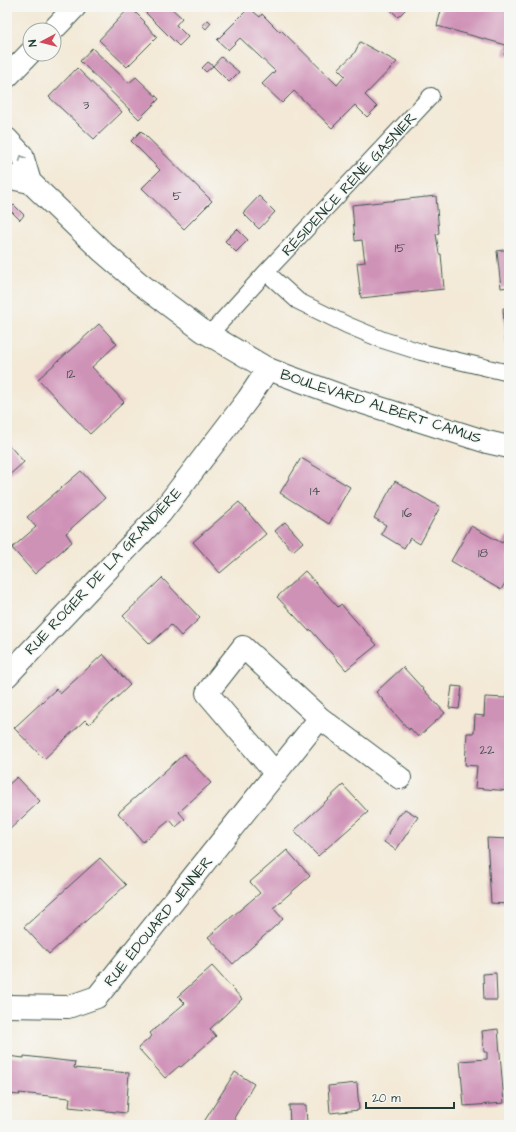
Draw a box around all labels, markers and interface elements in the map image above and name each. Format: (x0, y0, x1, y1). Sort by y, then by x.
north arrow (22, 22, 62, 62)
text: N (25, 39, 40, 47)
house number: 3 (83, 96, 90, 114)
street label: RÉSIDENCE RÉNÉ GASNIER (277, 108, 422, 261)
one-way arrow (19, 155, 27, 163)
house number: 5 (172, 187, 182, 205)
house number: 15 (395, 239, 405, 257)
street label: BOULEVARD ALBERT CAMUS (278, 364, 484, 449)
house number: 12 (66, 365, 76, 383)
house number: 14 (310, 482, 320, 500)
street label: RUE ROGER DE LA GRANDIÈRE (20, 483, 187, 660)
house number: 16 (402, 504, 412, 522)
house number: 18 (478, 544, 489, 562)
house number: 22 (480, 741, 495, 759)
street label: RUE ÉDOUARD JENNER (99, 852, 218, 991)
scale bar (366, 1084, 454, 1110)
text: 20 m (372, 1090, 401, 1107)

